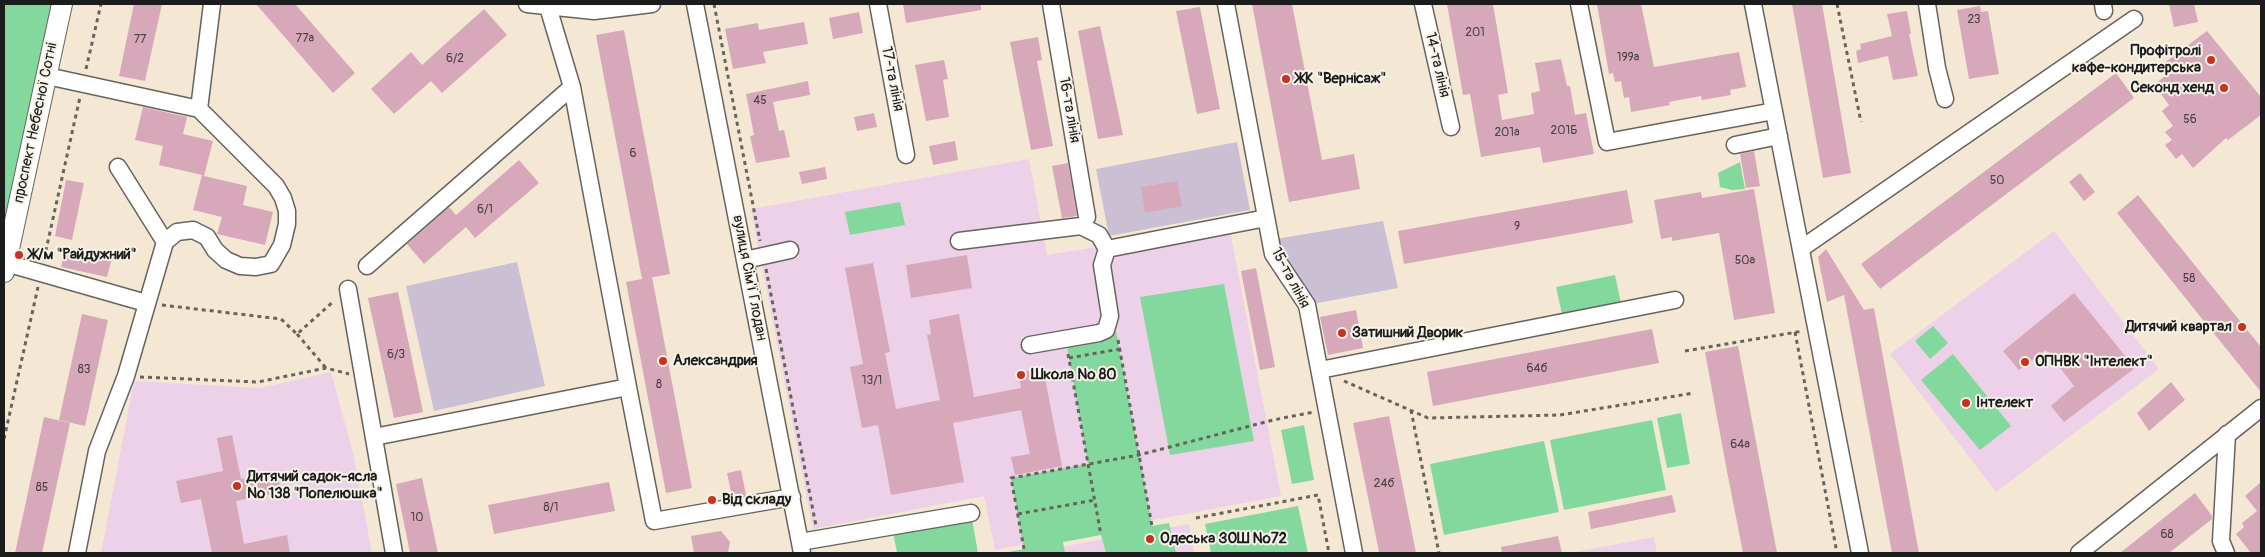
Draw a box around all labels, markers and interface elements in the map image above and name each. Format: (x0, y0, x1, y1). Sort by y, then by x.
house number: 23 (1967, 13, 1981, 27)
house number: 201 (1465, 26, 1485, 40)
street label: 14-та лінія (1421, 31, 1453, 99)
house number: 77а (296, 32, 314, 46)
house number: 77 (134, 33, 146, 47)
street label: проспект Небесної Сотні (10, 41, 62, 205)
place label: Профітролі кафе-кондитерська (2072, 42, 2201, 77)
street label: 17-та лінія (877, 45, 907, 113)
house number: 199а (1617, 51, 1639, 65)
house number: 6/2 (446, 52, 464, 66)
marker: Профітролі кафе-кондитерська (2205, 54, 2217, 66)
place label: ЖК "Вернісаж" (1296, 70, 1386, 88)
marker: ЖК "Вернісаж" (1280, 73, 1292, 85)
street label: 16-та лінія (1054, 76, 1084, 144)
place label: Секонд хенд (2130, 79, 2214, 97)
marker: Секонд хенд (2218, 82, 2230, 94)
house number: 45 (753, 94, 767, 108)
house number: 56 (2183, 113, 2197, 127)
house number: 201Б (1551, 124, 1577, 138)
house number: 201а (1494, 126, 1520, 140)
house number: 6 (630, 147, 636, 161)
house number: 50 (1990, 174, 2004, 188)
house number: 6/1 (477, 203, 493, 217)
street label: вулиця Сім'ї Глодан (728, 214, 770, 342)
house number: 9 (1514, 220, 1520, 234)
street label: 15-та лінія (1267, 245, 1313, 311)
place label: Ж/м "Райдужний" (29, 246, 137, 264)
marker: Ж/м "Райдужний" (13, 249, 25, 261)
house number: 50а (1735, 254, 1755, 268)
house number: 58 (2183, 272, 2195, 286)
place label: Дитячий квартал (2126, 318, 2232, 336)
marker: Дитячий квартал (2236, 321, 2248, 333)
place label: Затишний Дворик (1352, 324, 1463, 342)
marker: Затишний Дворик (1336, 327, 1348, 339)
house number: 6/3 (387, 348, 405, 362)
place label: Александрия (673, 352, 758, 370)
place label: ОПНВК "Інтелект" (2035, 353, 2153, 371)
marker: Александрия (657, 355, 669, 367)
marker: ОПНВК "Інтелект" (2019, 356, 2031, 368)
house number: 64б (1527, 362, 1547, 376)
house number: 83 (78, 363, 90, 377)
place label: Школа № 80 (1031, 366, 1116, 384)
marker: Школа № 80 (1015, 369, 1027, 381)
house number: 13/1 (862, 374, 882, 388)
house number: 8 (656, 378, 662, 392)
place label: Інтелект (1976, 394, 2033, 412)
marker: Інтелект (1960, 397, 1972, 409)
house number: 64а (1730, 438, 1750, 452)
place label: Дитячий садок-ясла № 138 "Попелюшка" (247, 468, 383, 503)
house number: 24б (1374, 477, 1394, 491)
marker: Дитячий садок-ясла № 138 "Попелюшка" (231, 480, 243, 492)
house number: 85 (36, 481, 48, 495)
place label: Від складу (722, 491, 791, 509)
marker: Від складу (706, 494, 718, 506)
house number: 8/1 (543, 501, 559, 515)
house number: 10 (411, 511, 423, 525)
house number: 68 (2160, 528, 2174, 542)
place label: Одеська ЗОШ №72 (1160, 530, 1287, 548)
marker: Одеська ЗОШ №72 (1144, 533, 1156, 545)

